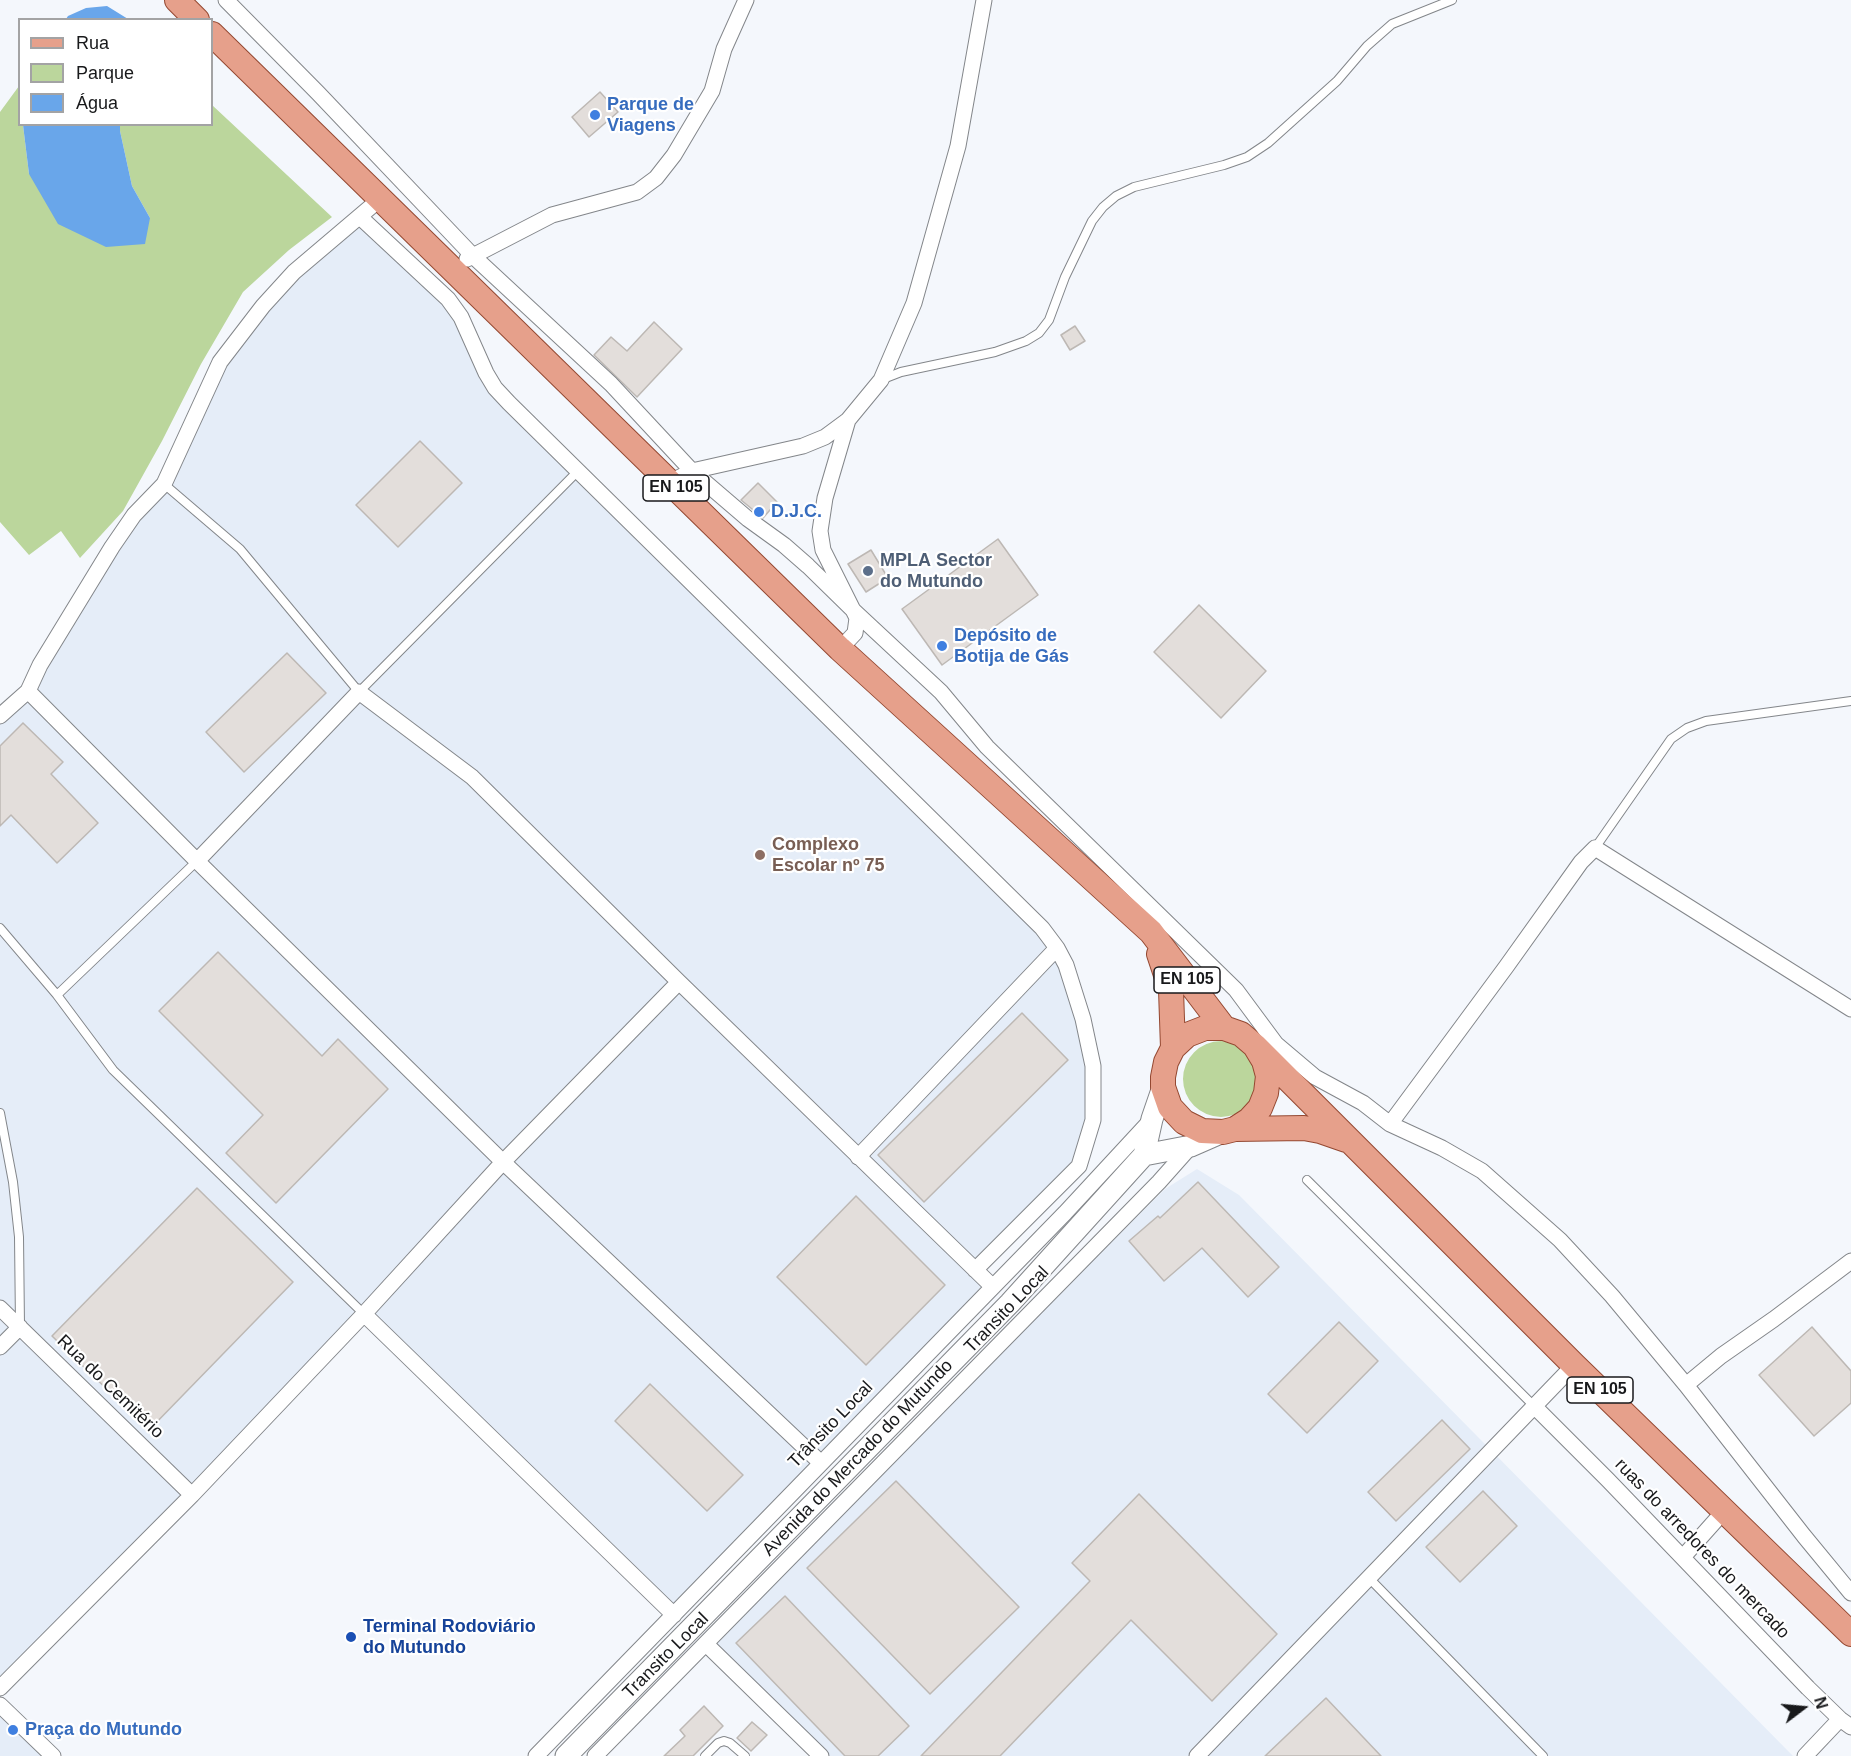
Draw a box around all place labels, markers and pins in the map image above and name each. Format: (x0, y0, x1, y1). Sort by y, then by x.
place label: Parque de Viagens (607, 94, 694, 136)
marker: Parque de Viagens (588, 108, 602, 122)
place label: D.J.C. (771, 501, 822, 523)
marker: D.J.C. (752, 505, 766, 519)
place label: MPLA Sector do Mutundo (880, 550, 992, 592)
marker: MPLA Sector do Mutundo (861, 564, 875, 578)
place label: Depósito de Botija de Gás (954, 625, 1069, 668)
marker: Depósito de Botija de Gás (935, 639, 949, 653)
place label: Complexo Escolar nº 75 (772, 834, 885, 876)
marker: Complexo Escolar nº 75 (753, 848, 767, 862)
place label: Terminal Rodoviário do Mutundo (363, 1616, 536, 1658)
marker: Terminal Rodoviário do Mutundo (344, 1630, 358, 1644)
place label: Praça do Mutundo (25, 1719, 182, 1741)
marker: Praça do Mutundo (6, 1723, 20, 1737)

